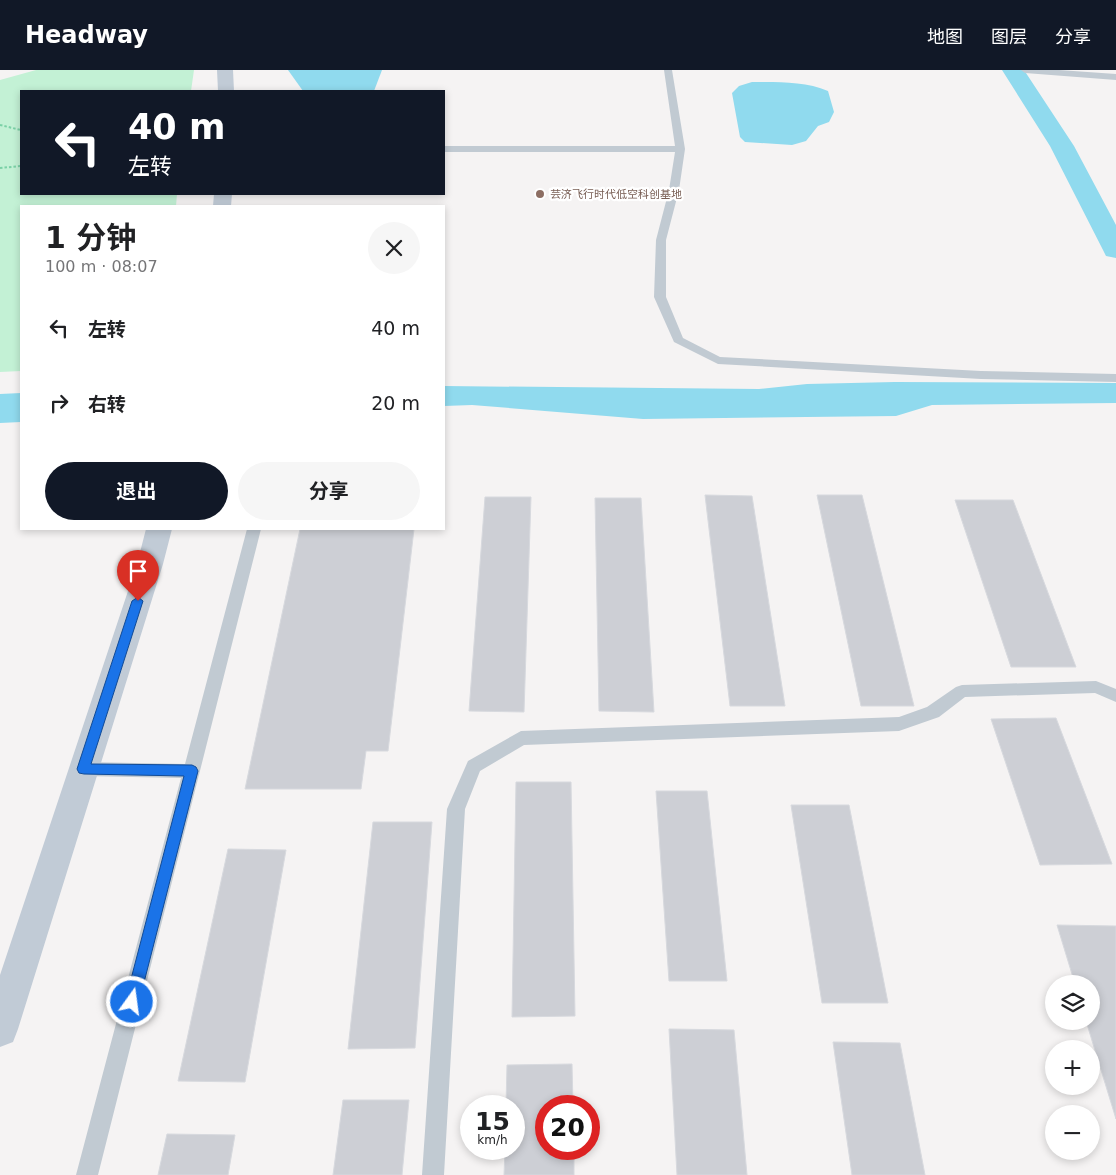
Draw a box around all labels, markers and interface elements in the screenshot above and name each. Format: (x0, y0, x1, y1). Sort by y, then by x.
text: Headway (25, 21, 148, 49)
text: 地图 (927, 26, 963, 47)
text: 图层 (991, 26, 1027, 47)
text: 分享 (1055, 26, 1091, 47)
text: 40 m (128, 107, 225, 147)
icon: left (45, 110, 110, 175)
text: 左转 (128, 154, 172, 179)
marker: 芸济飞行时代低空科创基地 (534, 188, 546, 200)
place label: 芸济飞行时代低空科创基地 (550, 188, 682, 201)
text: 1 分钟 (45, 220, 136, 255)
button: close (368, 222, 420, 274)
text: 100 m · 08:07 (45, 257, 158, 276)
icon: left (45, 314, 73, 342)
text: 40 m (371, 317, 420, 339)
text: 左转 (88, 318, 126, 340)
icon: right (45, 389, 73, 417)
text: 20 m (371, 392, 420, 414)
text: 右转 (88, 393, 126, 415)
button: 退出 (45, 462, 228, 520)
button: 分享 (238, 462, 420, 520)
pin (117, 550, 159, 601)
icon: arrive (124, 557, 152, 585)
position arrow (105, 975, 157, 1027)
map controls (1045, 975, 1100, 1160)
button: layers (1045, 975, 1100, 1030)
button: + (1045, 1040, 1100, 1095)
speed limit sign: 20 (535, 1095, 600, 1160)
button: − (1045, 1105, 1100, 1160)
text: 15 (475, 1107, 510, 1136)
text: km/h (477, 1133, 508, 1147)

